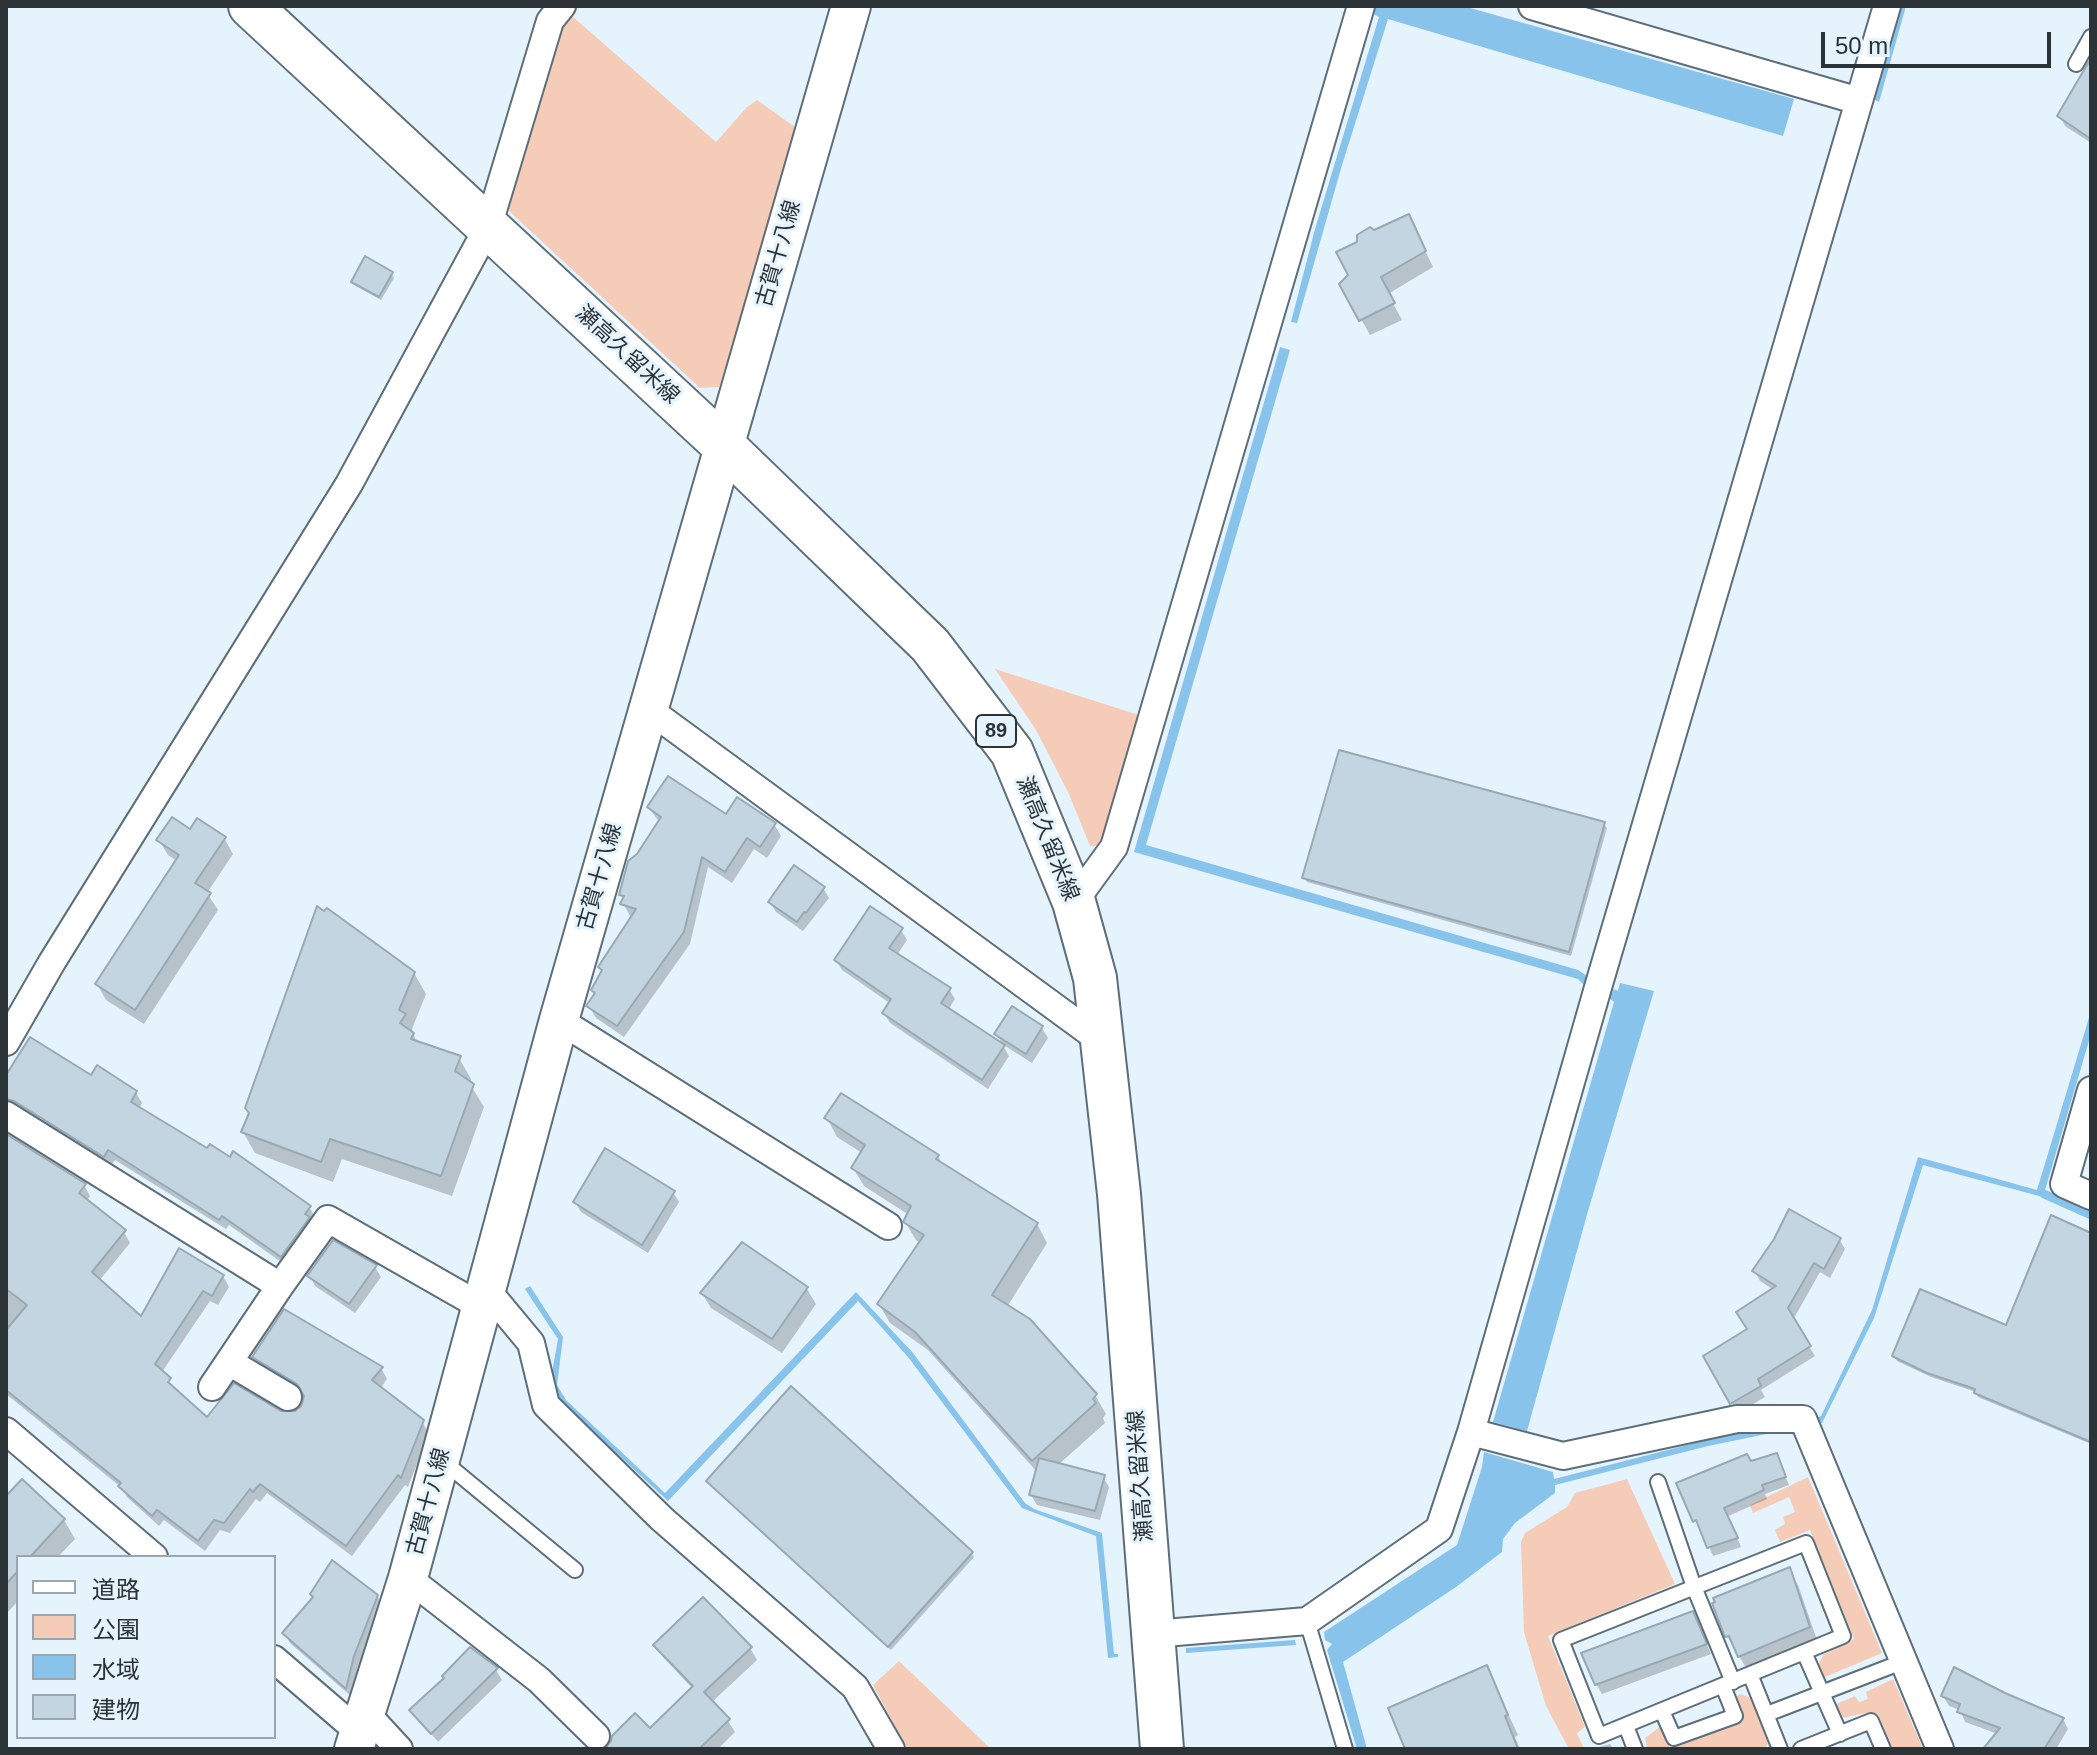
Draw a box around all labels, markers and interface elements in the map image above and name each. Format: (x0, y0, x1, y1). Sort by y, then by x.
scale bar (1825, 16, 2055, 66)
text: 50 m (1835, 32, 1888, 59)
street label: 古賀十八線 (751, 197, 807, 311)
street label: 瀬高久留米線 (570, 300, 684, 410)
road number: 89 (976, 715, 1016, 747)
street label: 瀬高久留米線 (1010, 773, 1084, 905)
street label: 古賀十八線 (572, 820, 628, 934)
street label: 瀬高久留米線 (1123, 1409, 1159, 1543)
street label: 古賀十八線 (402, 1445, 456, 1559)
legend (16, 1555, 276, 1739)
text: 道路 (92, 1576, 140, 1603)
text: 公園 (92, 1616, 140, 1643)
text: 水域 (92, 1656, 140, 1683)
text: 建物 (92, 1696, 140, 1723)

